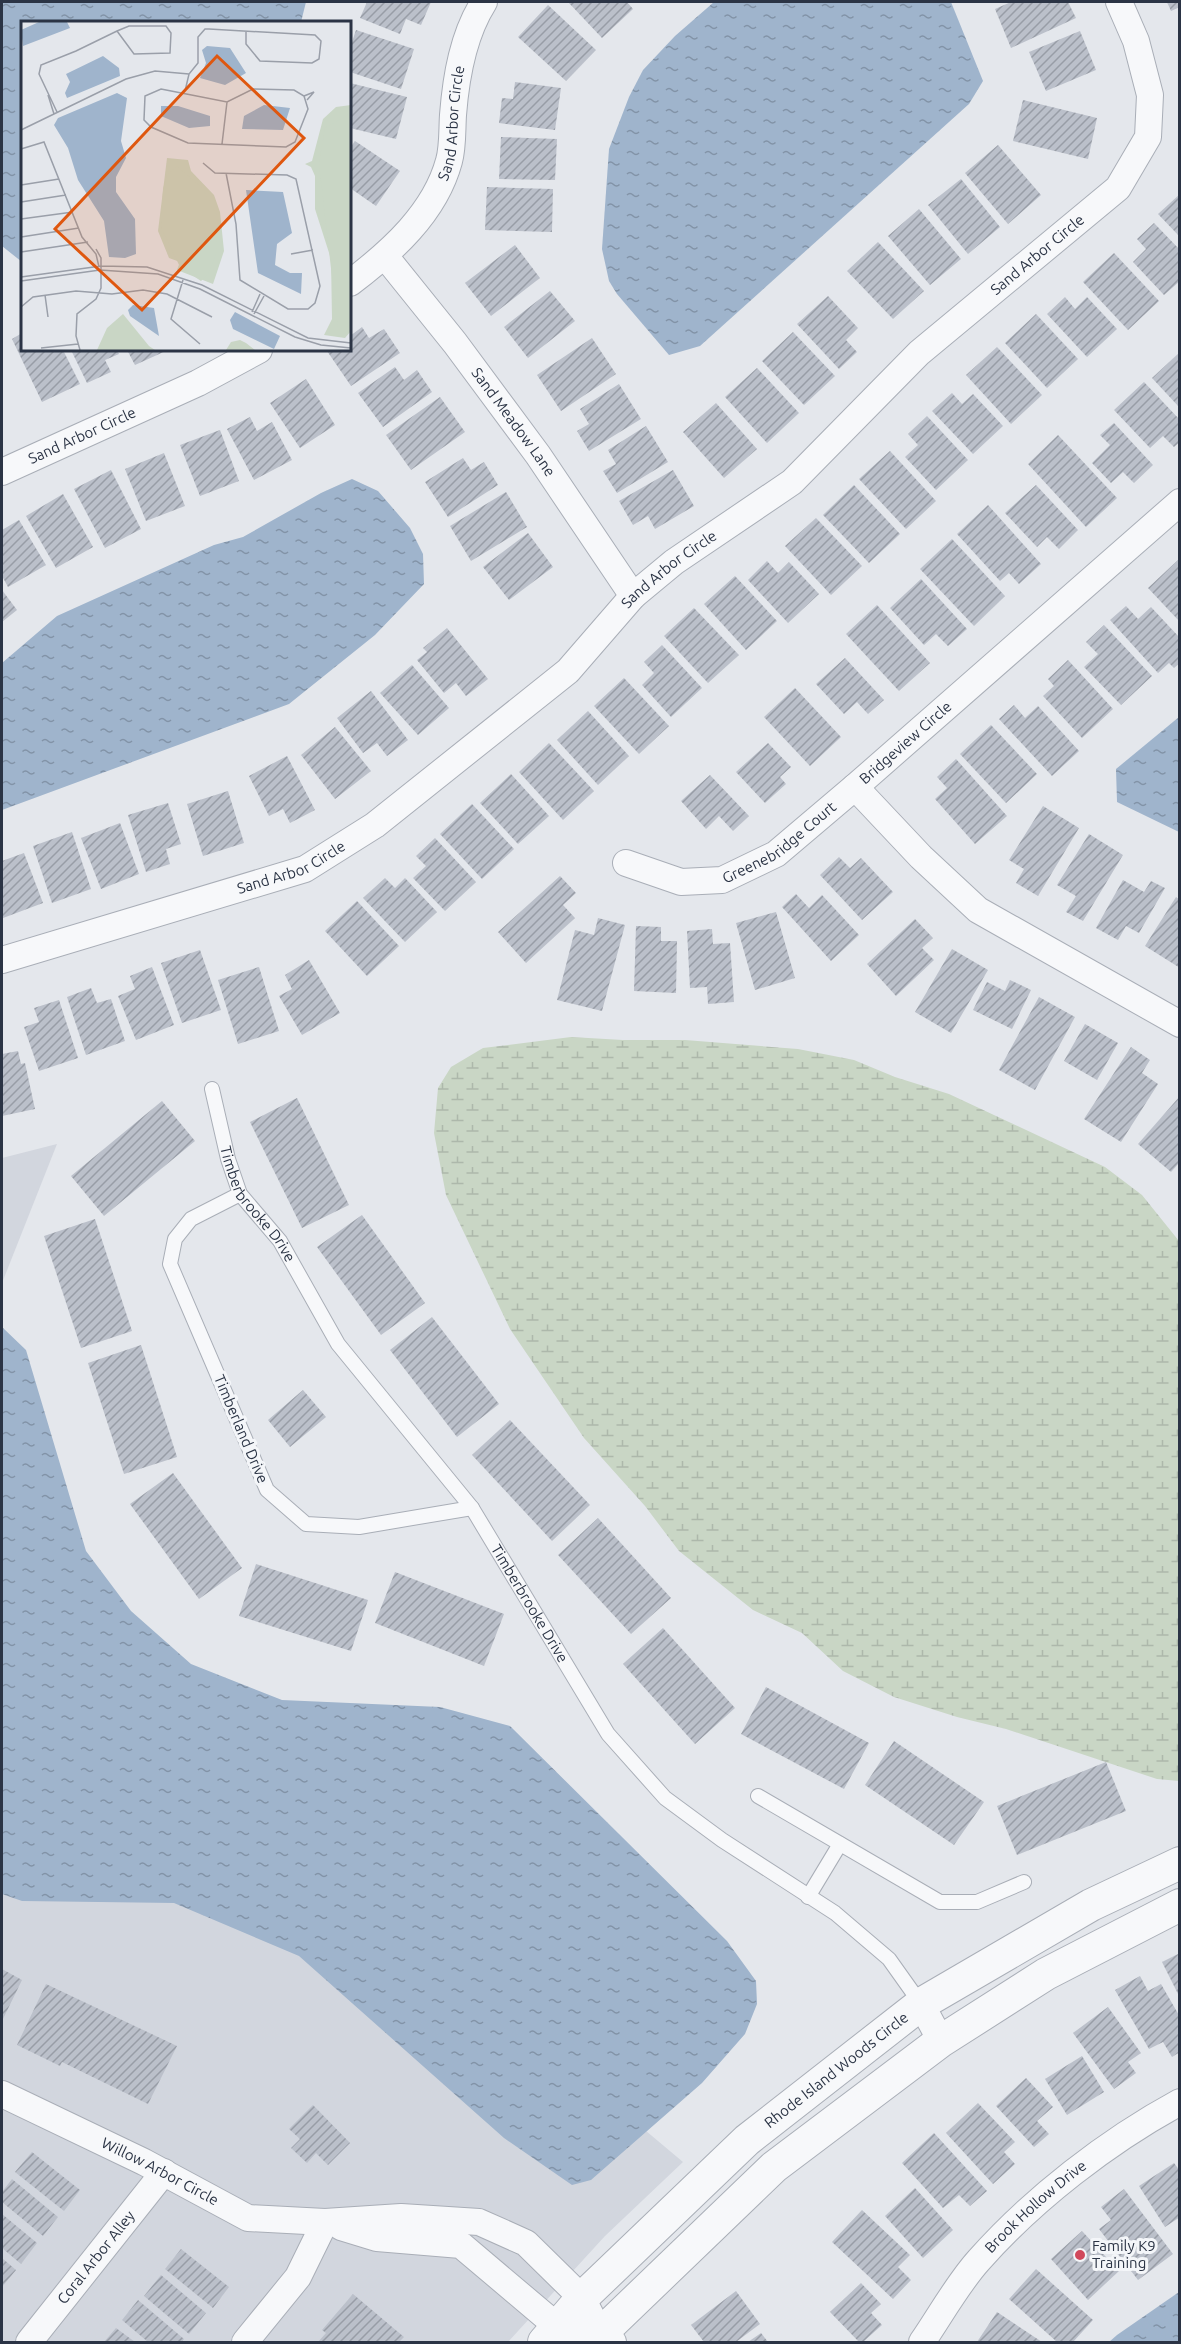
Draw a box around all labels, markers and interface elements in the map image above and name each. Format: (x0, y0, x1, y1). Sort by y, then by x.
inset map (21, 21, 351, 351)
street label: Sand Arbor Circle (434, 64, 467, 183)
street label: Sand Arbor Circle (987, 211, 1087, 298)
street label: Sand Meadow Lane (468, 364, 559, 479)
street label: Sand Arbor Circle (25, 403, 138, 467)
street label: Sand Arbor Circle (617, 527, 720, 611)
street label: Bridgeview Circle (856, 697, 955, 787)
street label: Greenebridge Court (719, 798, 839, 887)
street label: Sand Arbor Circle (235, 837, 348, 897)
street label: Timberbrooke Drive (217, 1144, 299, 1265)
street label: Timberland Drive (211, 1372, 272, 1485)
street label: Timberbrooke Drive (488, 1541, 572, 1665)
street label: Rhode Island Woods Circle (761, 2008, 911, 2131)
street label: Willow Arbor Circle (99, 2134, 222, 2209)
street label: Brook Hollow Drive (981, 2156, 1089, 2256)
street label: Coral Arbor Alley (54, 2207, 138, 2307)
place label: Family K9 Training (1092, 2237, 1156, 2271)
marker: Family K9 Training (1073, 2248, 1087, 2262)

